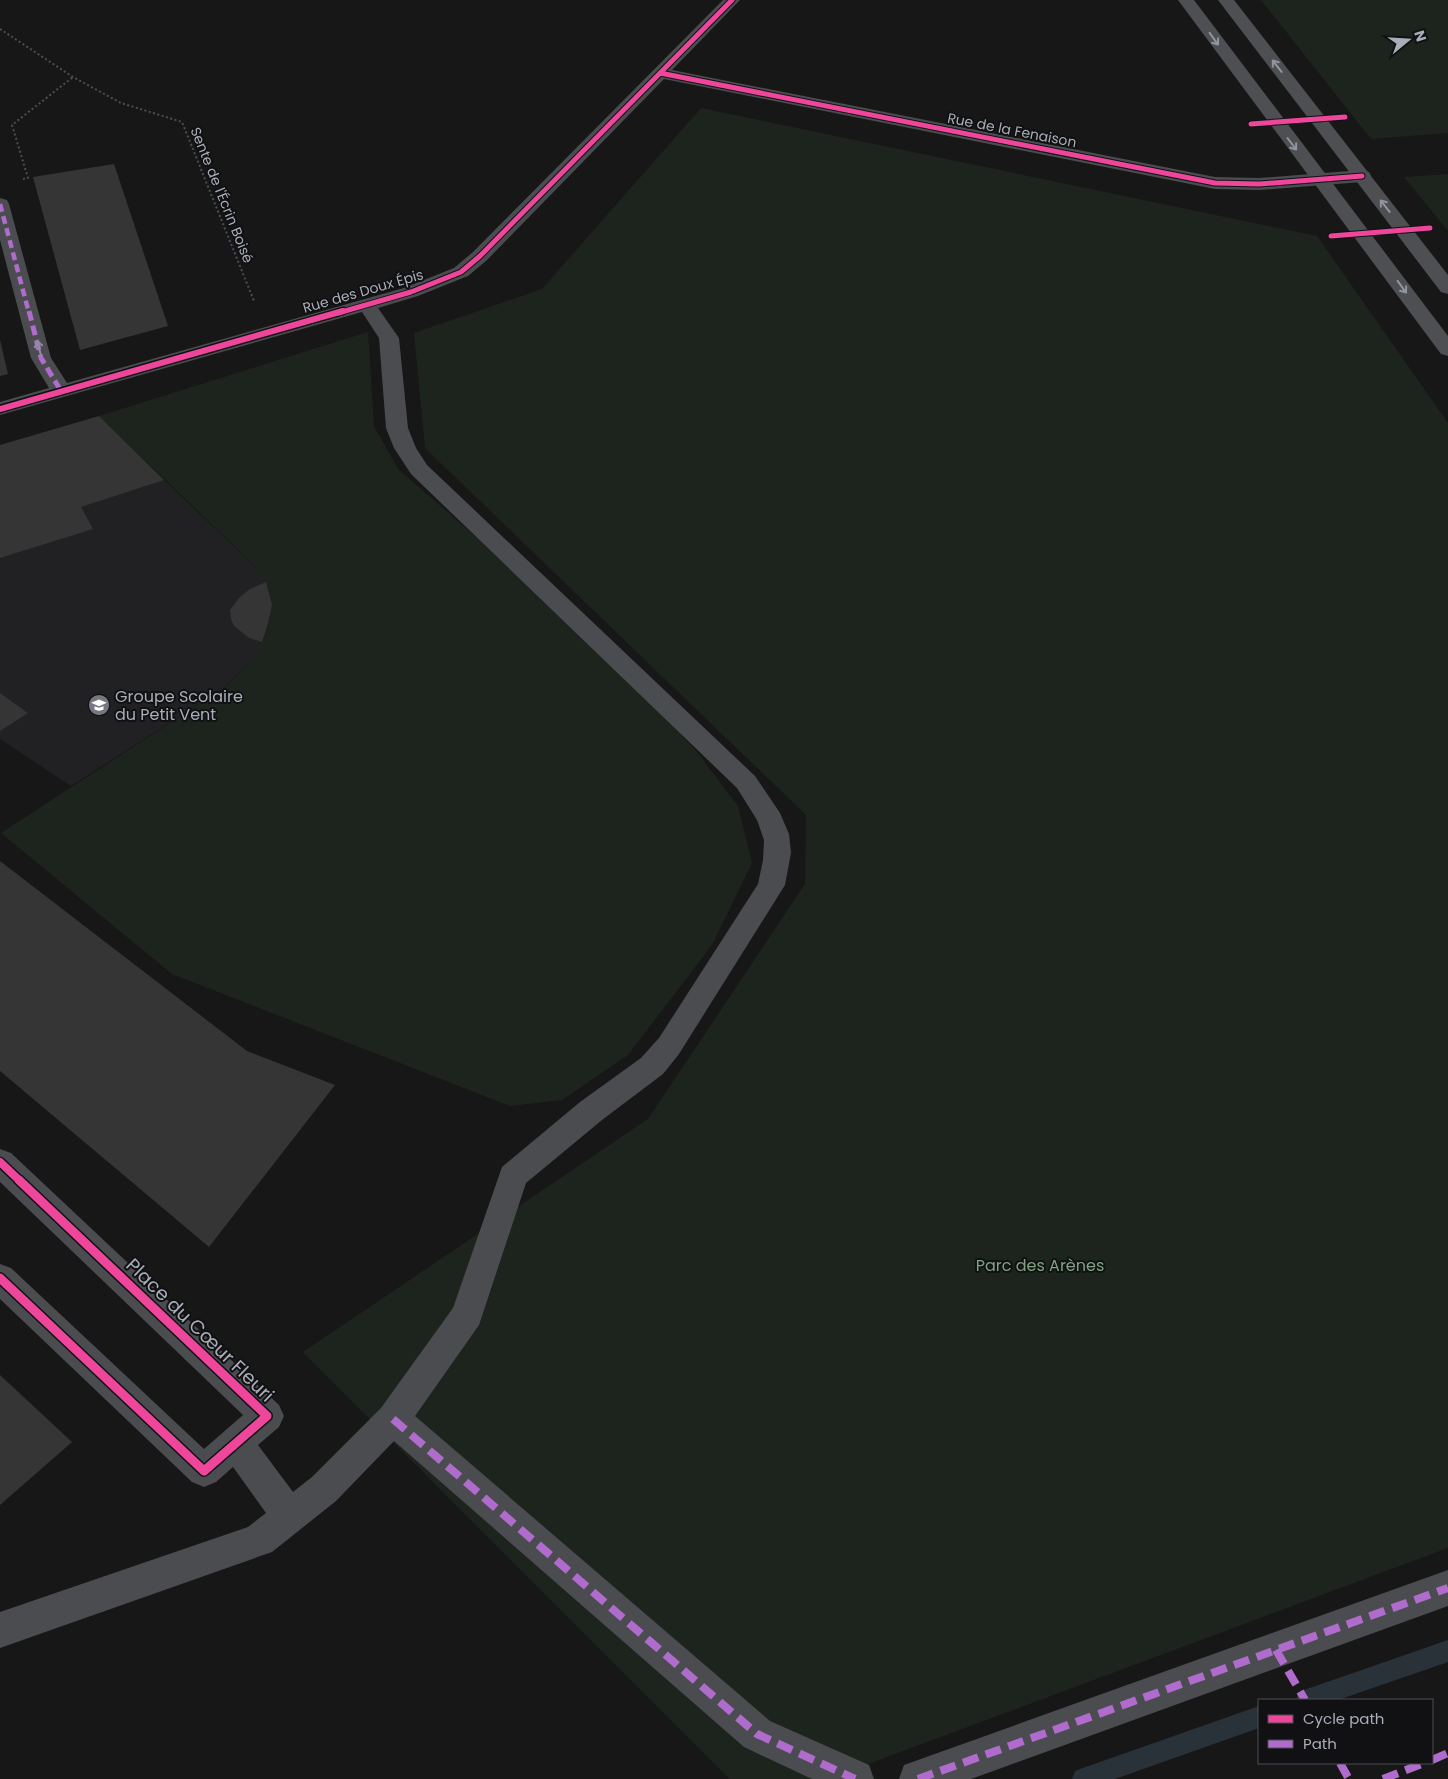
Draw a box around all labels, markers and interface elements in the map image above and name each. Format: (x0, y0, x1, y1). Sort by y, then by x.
north arrow (1383, 15, 1433, 65)
text: N (1409, 28, 1432, 44)
one-way arrow (1209, 32, 1220, 45)
one-way arrow (1272, 59, 1282, 73)
street label: Rue de la Fenaison (946, 108, 1078, 152)
street label: Sente de l'Écrin Boisé (186, 124, 259, 266)
one-way arrow (1287, 137, 1297, 151)
one-way arrow (1380, 199, 1390, 213)
street label: Rue des Doux Épis (300, 264, 426, 318)
one-way arrow (1396, 280, 1407, 293)
one-way arrow (33, 341, 43, 357)
place label: Groupe Scolaire du Petit Vent (115, 685, 243, 726)
school or university icon: Groupe Scolaire du Petit Vent (87, 693, 111, 717)
street label: Place du Cœur Fleuri (120, 1252, 280, 1408)
park label: Parc des Arènes (976, 1254, 1104, 1277)
legend (1258, 1699, 1433, 1764)
text: Cycle path (1303, 1708, 1384, 1729)
text: Path (1303, 1733, 1337, 1754)

